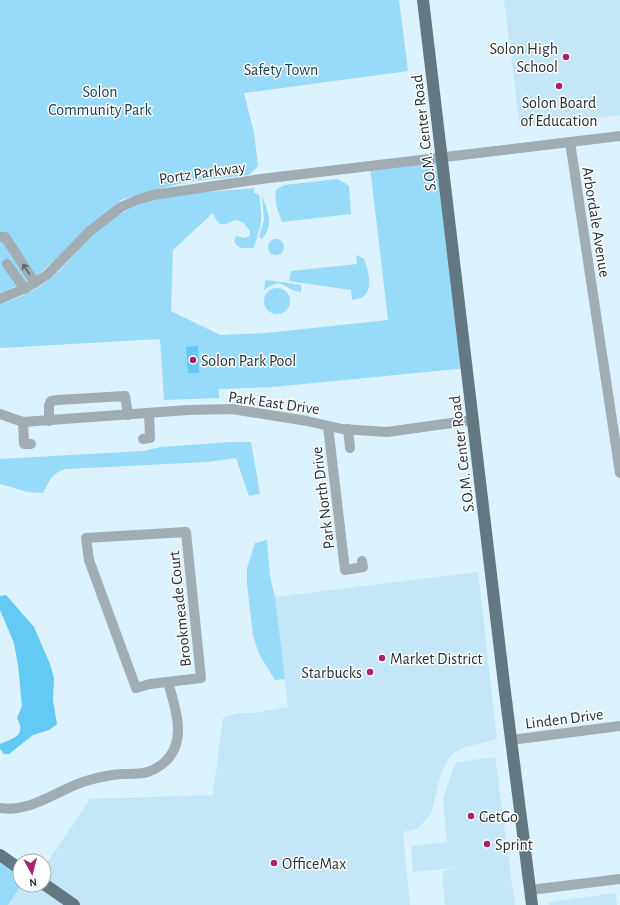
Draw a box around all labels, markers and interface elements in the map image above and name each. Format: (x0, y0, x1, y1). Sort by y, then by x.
place label: Solon High School (489, 41, 558, 75)
marker: Solon High School (561, 52, 571, 62)
park label: Safety Town (244, 62, 318, 79)
street label: S.O.M. Center Road (409, 74, 439, 192)
marker: Solon Board of Education (554, 81, 564, 91)
park label: Solon Community Park (48, 84, 152, 119)
place label: Solon Board of Education (520, 95, 598, 129)
street label: Portz Parkway (158, 159, 247, 188)
street label: Arbordale Avenue (579, 166, 613, 279)
one-way arrow (22, 264, 30, 275)
place label: Solon Park Pool (201, 353, 296, 369)
marker: Solon Park Pool (188, 355, 198, 365)
street label: Park East Drive (227, 389, 321, 417)
street label: S.O.M. Center Road (447, 395, 477, 513)
street label: Park North Drive (309, 446, 337, 550)
street label: Brookmeade Court (166, 550, 194, 668)
place label: Market District (390, 651, 483, 667)
marker: Market District (377, 653, 387, 663)
place label: Starbucks (301, 665, 362, 681)
marker: Starbucks (365, 667, 375, 677)
street label: Linden Drive (524, 706, 604, 732)
place label: GetGo (479, 809, 518, 825)
marker: GetGo (466, 811, 476, 821)
place label: Sprint (495, 837, 533, 853)
marker: Sprint (482, 839, 492, 849)
north arrow (12, 853, 52, 893)
place label: OfficeMax (282, 856, 346, 872)
marker: OfficeMax (269, 858, 279, 868)
text: N (29, 877, 38, 888)

